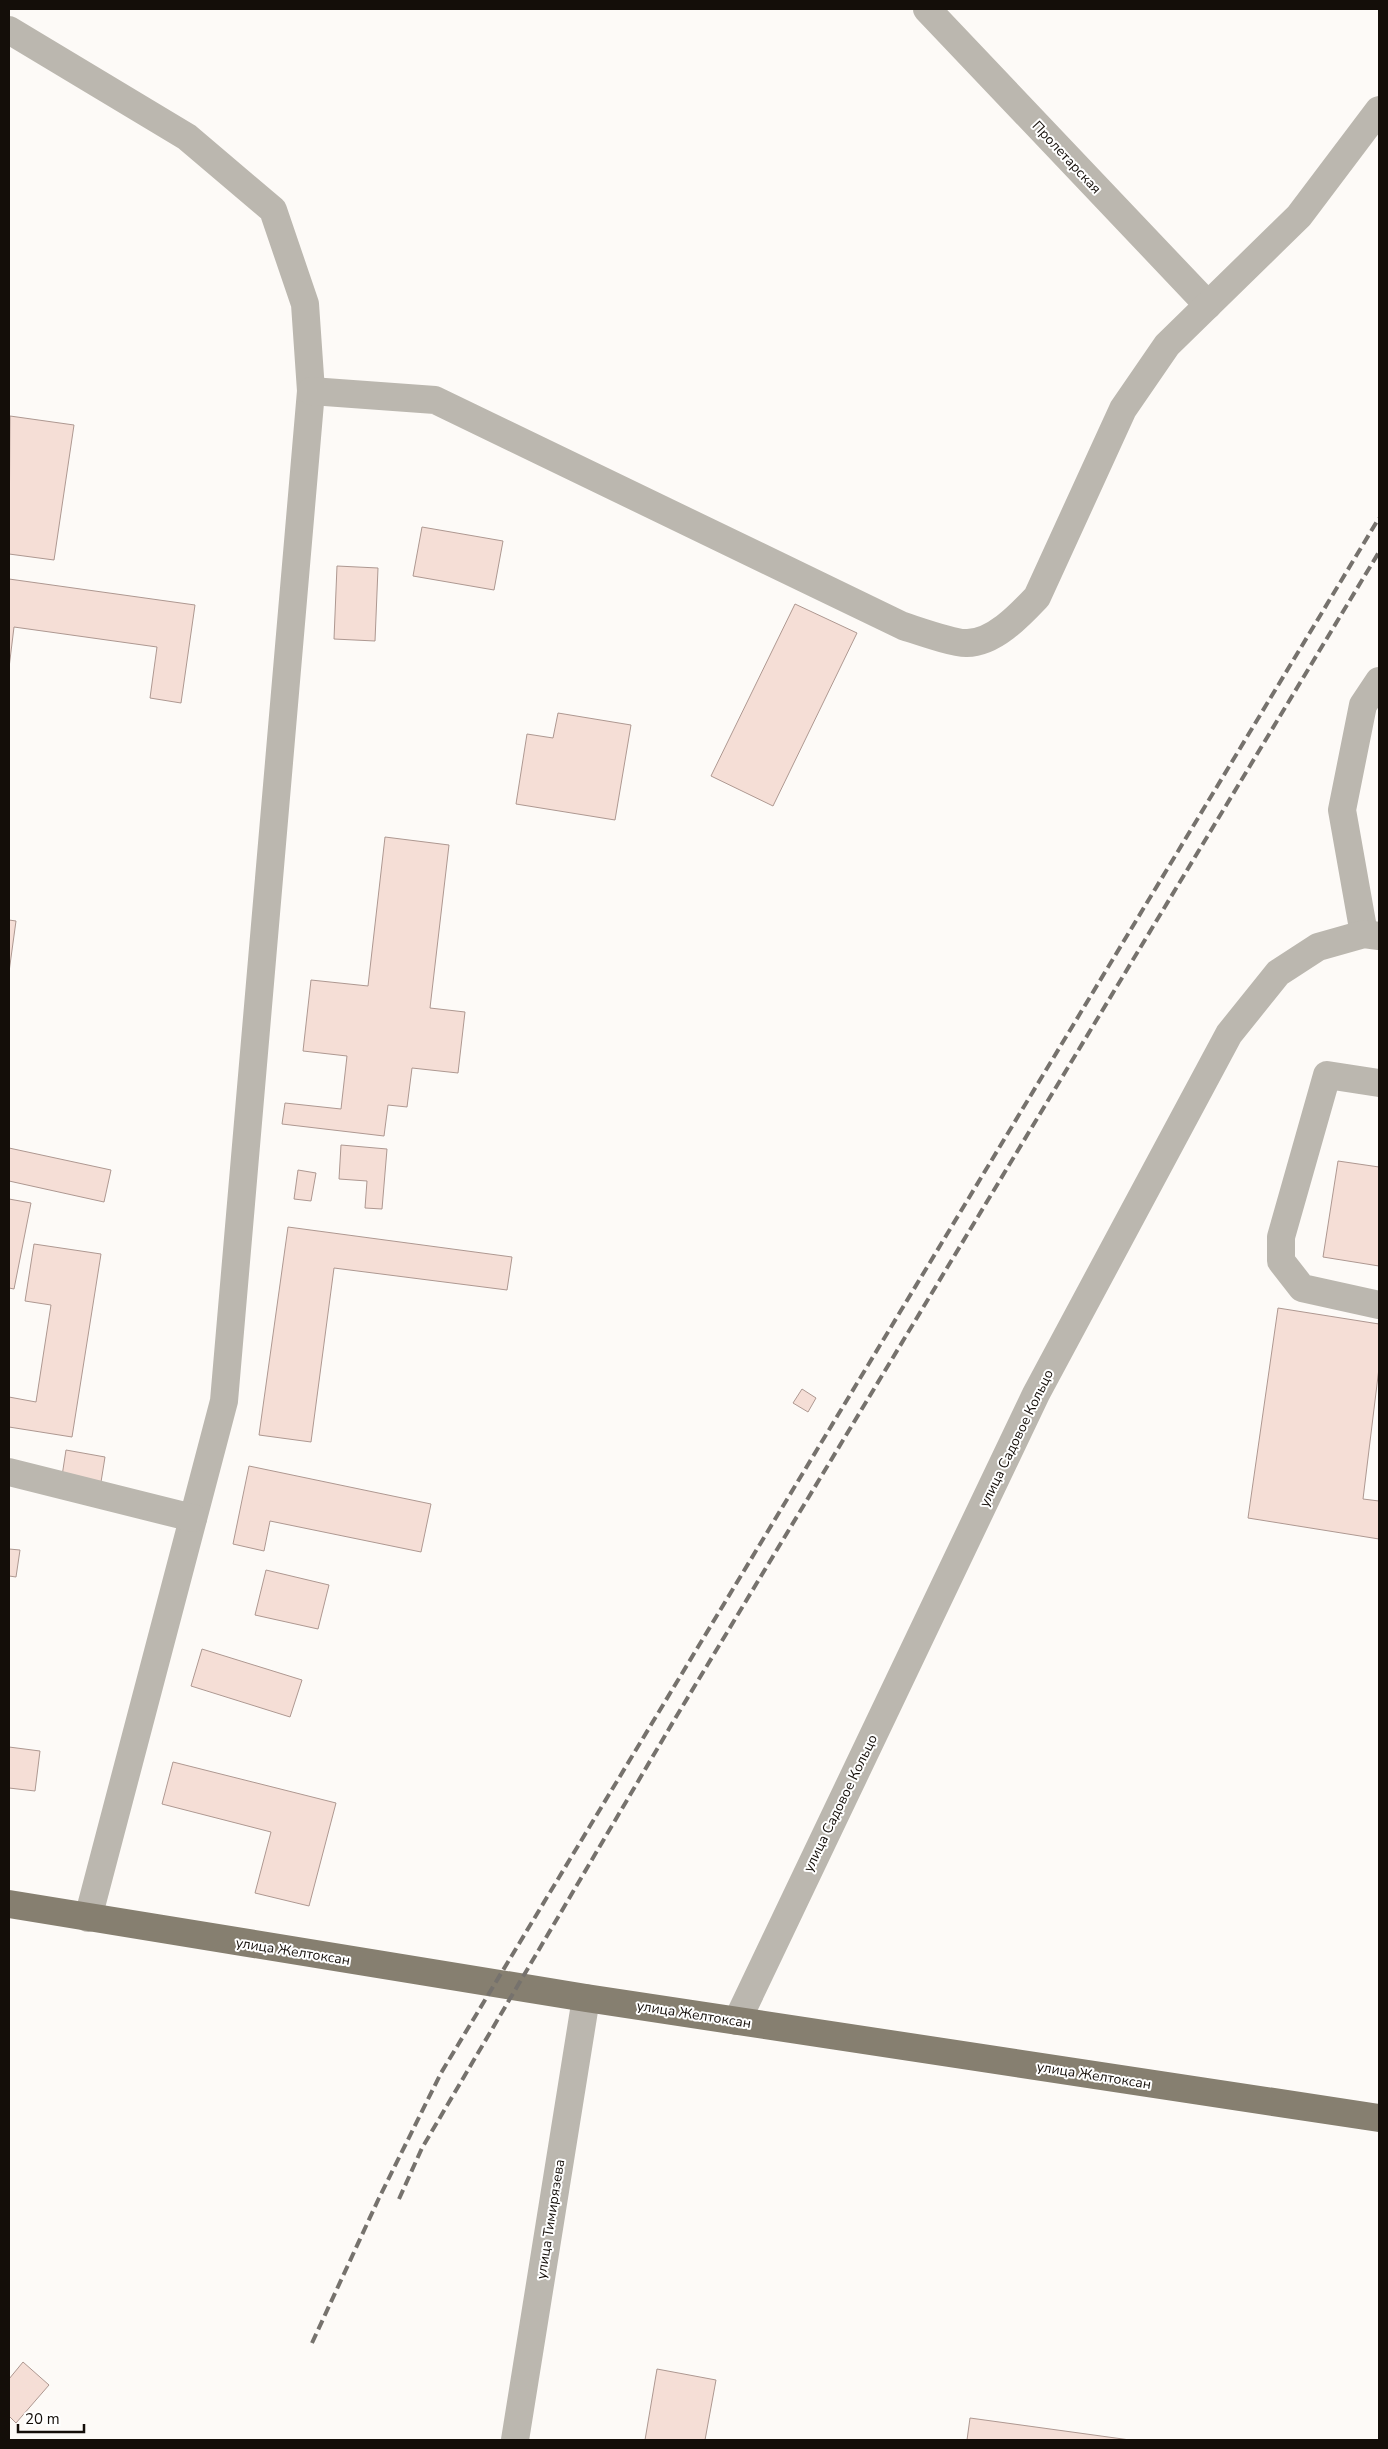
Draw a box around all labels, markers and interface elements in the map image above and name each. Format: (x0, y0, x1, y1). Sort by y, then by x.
street label: Пролетарская (1028, 117, 1105, 198)
street label: улица Садовое Кольцо (975, 1366, 1058, 1510)
street label: улица Садовое Кольцо (799, 1731, 882, 1875)
street label: улица Желтоксан (234, 1933, 352, 1970)
street label: улица Желтоксан (635, 1996, 753, 2033)
street label: улица Желтоксан (1035, 2057, 1153, 2094)
street label: улица Тимирязева (532, 2158, 569, 2280)
scale bar (18, 2402, 84, 2434)
text: 20 m (25, 2409, 60, 2429)

